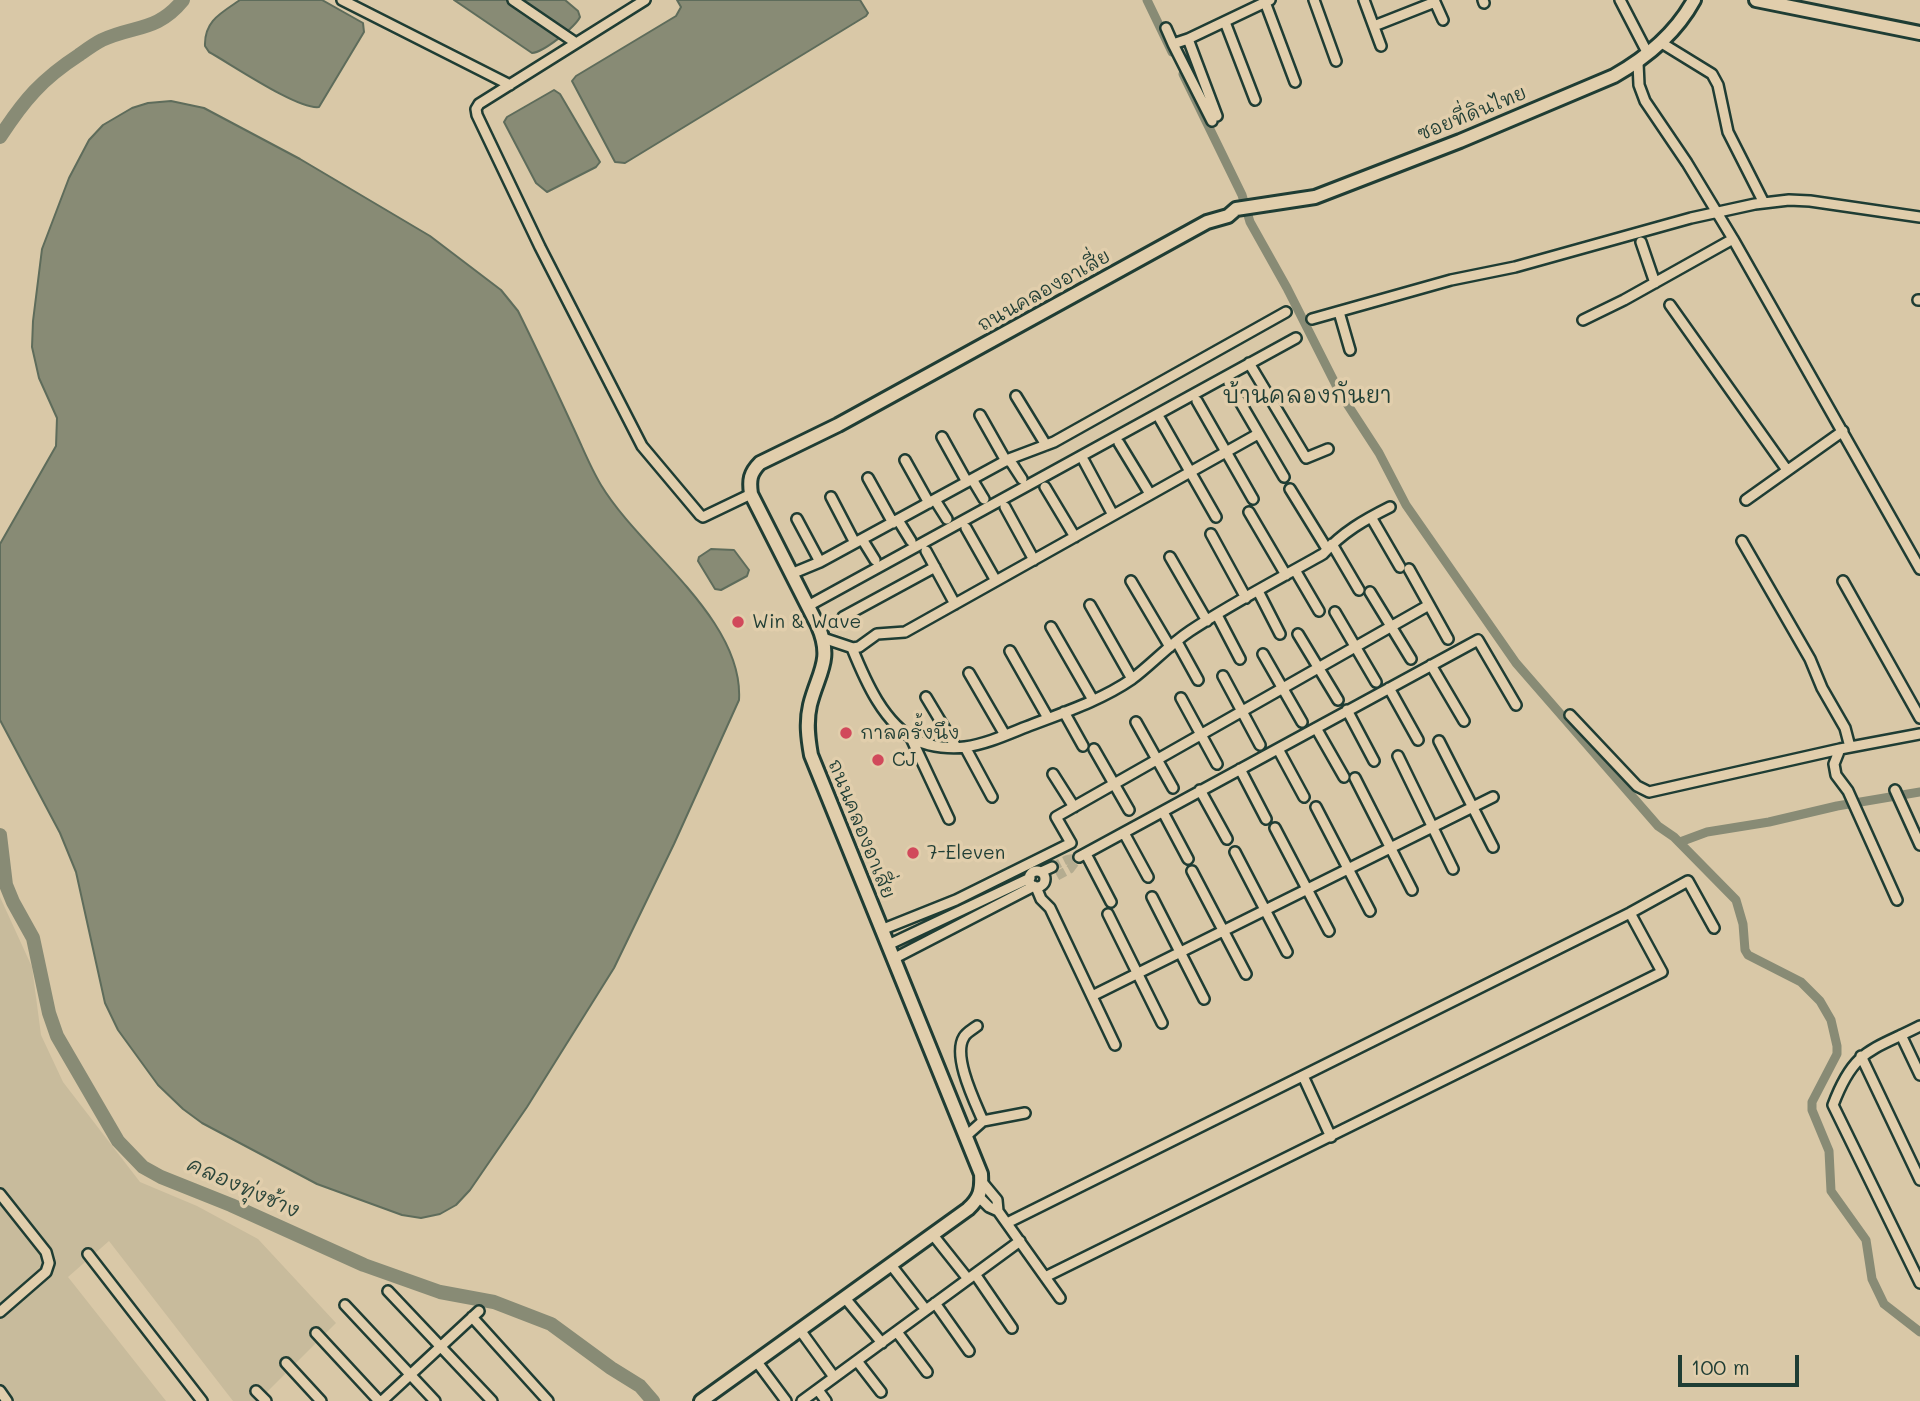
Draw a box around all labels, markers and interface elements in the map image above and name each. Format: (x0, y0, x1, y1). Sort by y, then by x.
street label: ซอยที่ดินไทย (1414, 82, 1530, 146)
street label: ถนนคลองอาเสี่ย (974, 245, 1114, 337)
district label: บ้านคลองกันยา (1222, 382, 1392, 410)
place label: Win & Wave (752, 611, 861, 633)
marker: Win & Wave (730, 614, 746, 630)
place label: กาลครั้งนึง (860, 722, 959, 744)
marker: กาลครั้งนึง (838, 725, 854, 741)
place label: CJ (892, 749, 916, 771)
marker: CJ (870, 752, 886, 768)
street label: ถนนคลองอาเสี่ย (823, 756, 899, 902)
place label: 7-Eleven (927, 842, 1005, 864)
marker: 7-Eleven (905, 845, 921, 861)
water label: คลองทุ่งช้าง (183, 1152, 303, 1224)
scale bar (1682, 1342, 1803, 1386)
text: 100 m (1691, 1353, 1750, 1380)

